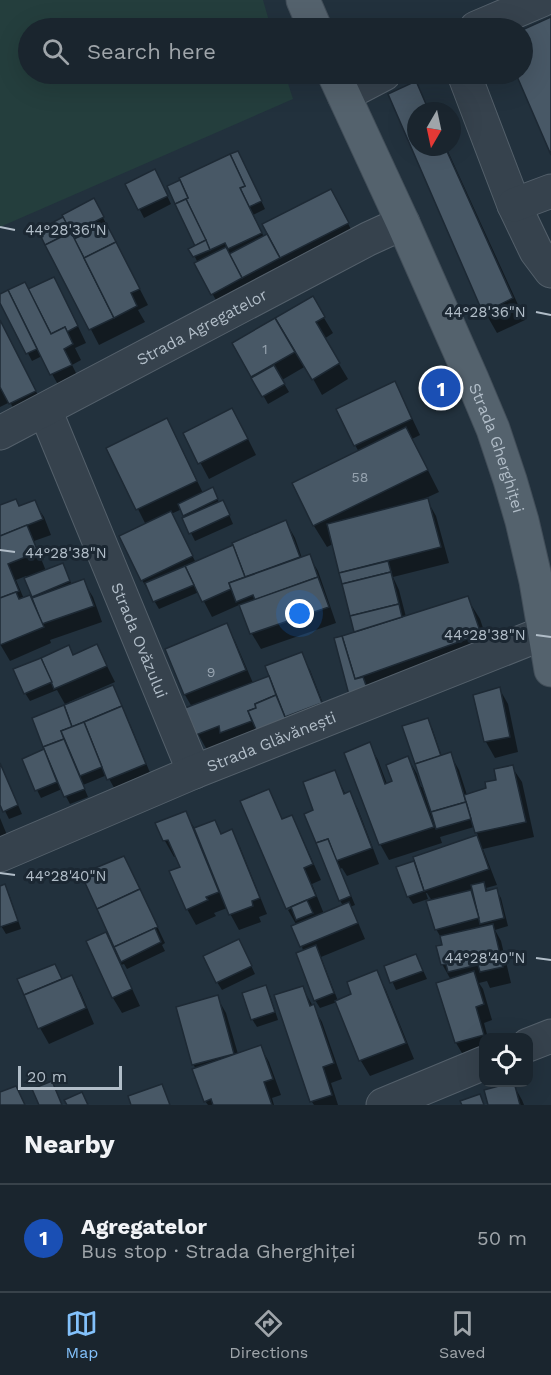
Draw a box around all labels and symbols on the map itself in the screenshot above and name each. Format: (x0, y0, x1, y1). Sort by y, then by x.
north arrow (407, 102, 461, 156)
text: 44°28'36"N (25, 221, 107, 239)
street label: Strada Agregatelor (133, 284, 271, 369)
text: 44°28'36"N (444, 303, 526, 321)
house number: 1 (262, 341, 268, 357)
pin: 1 (422, 366, 460, 410)
street label: Strada Gherghiței (465, 380, 529, 515)
house number: 58 (352, 469, 368, 485)
text: 44°28'38"N (25, 544, 107, 562)
street label: Strada Ovăzului (108, 580, 172, 701)
your location (285, 599, 314, 628)
text: 44°28'38"N (444, 626, 526, 644)
house number: 9 (207, 664, 215, 680)
street label: Strada Glăvănești (204, 707, 339, 776)
text: 44°28'40"N (26, 867, 106, 885)
text: 44°28'40"N (445, 949, 525, 967)
scale bar (18, 1063, 122, 1090)

